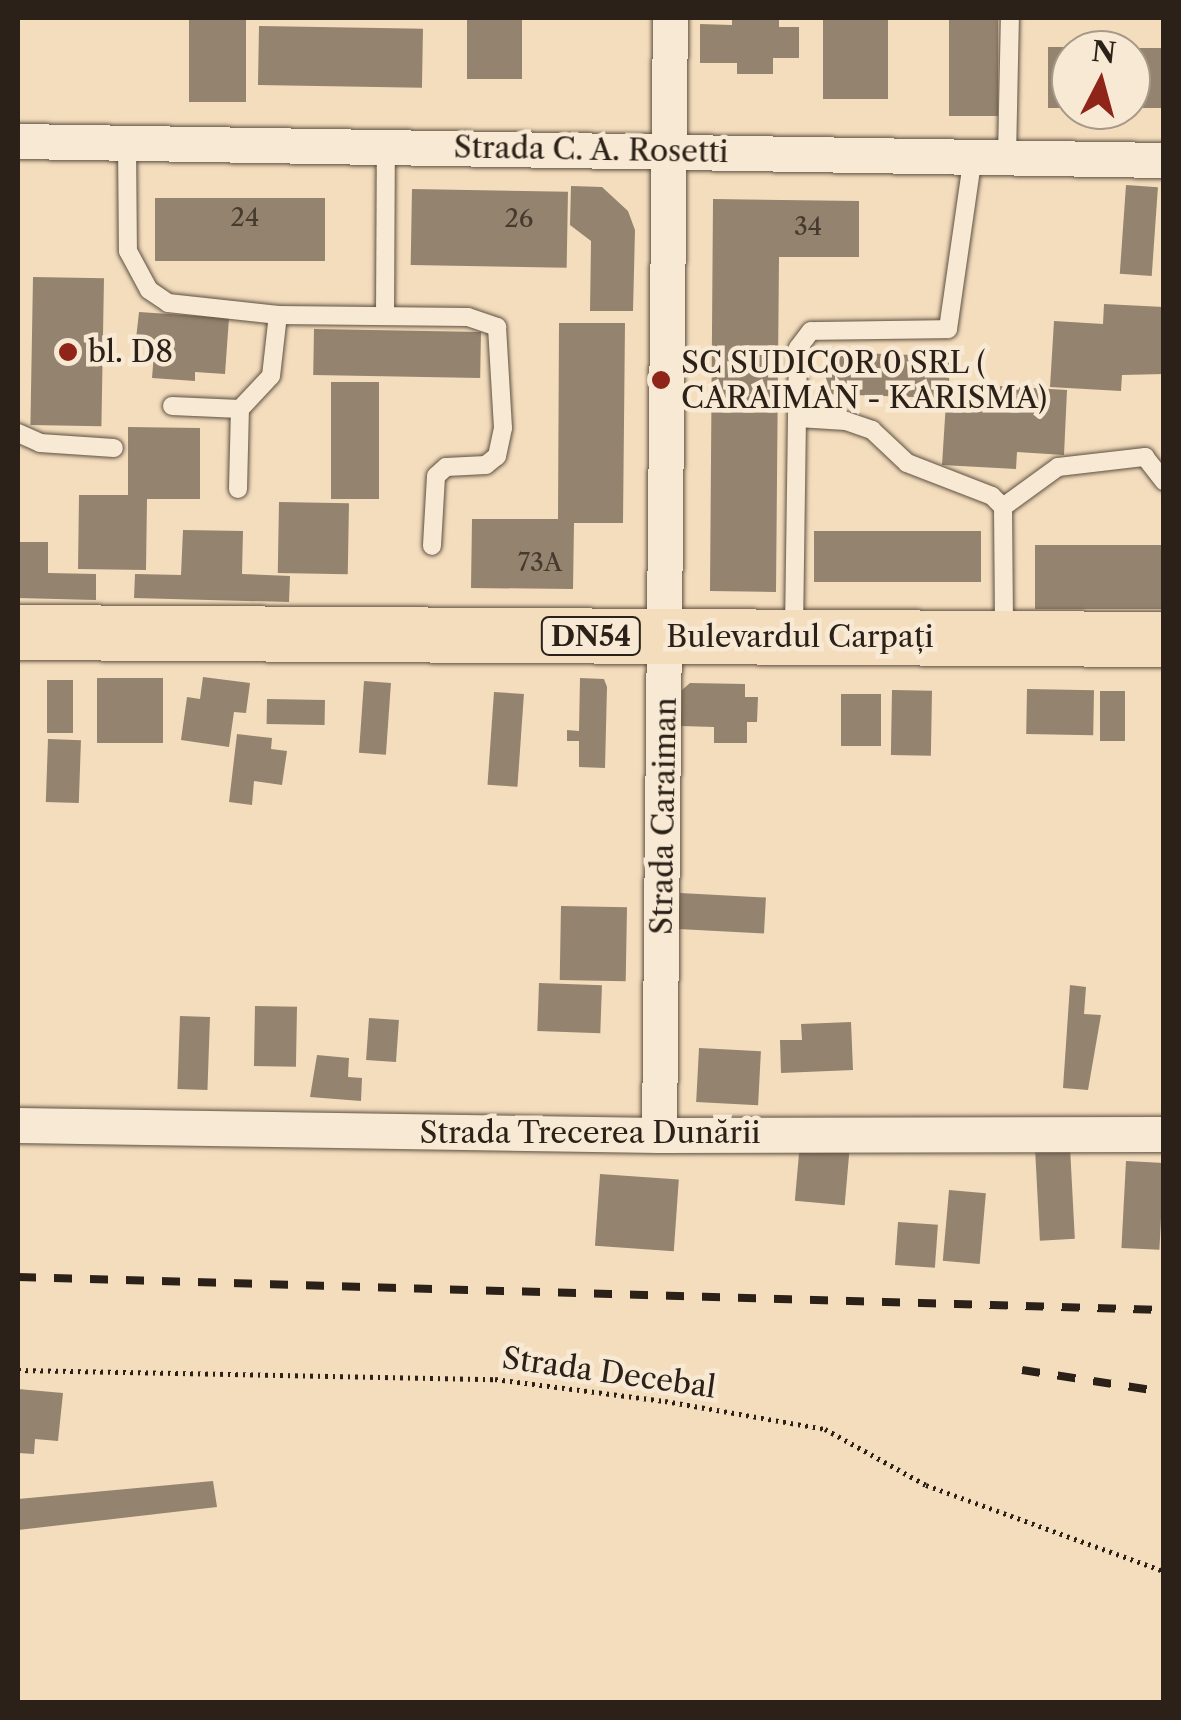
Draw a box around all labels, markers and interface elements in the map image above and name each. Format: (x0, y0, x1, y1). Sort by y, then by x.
north arrow (1051, 30, 1151, 130)
text: N (1090, 34, 1118, 70)
street label: Strada C. A. Rosetti (453, 130, 729, 170)
house number: 24 (231, 203, 259, 233)
house number: 26 (504, 204, 534, 234)
house number: 34 (794, 212, 822, 242)
place label: bl. D8 (88, 334, 173, 370)
marker: bl. D8 (57, 341, 79, 363)
place label: SC SUDICOR 0 SRL ( CARAIMAN - KARISMA) (681, 345, 1047, 416)
marker: SC SUDICOR 0 SRL ( CARAIMAN - KARISMA) (650, 369, 672, 391)
house number: 73A (518, 548, 562, 578)
road number: DN54 (538, 613, 644, 659)
street label: Bulevardul Carpați (666, 619, 934, 655)
street label: Strada Caraiman (644, 697, 684, 935)
street label: Strada Trecerea Dunării (419, 1115, 761, 1151)
street label: Strada Decebal (500, 1340, 718, 1406)

